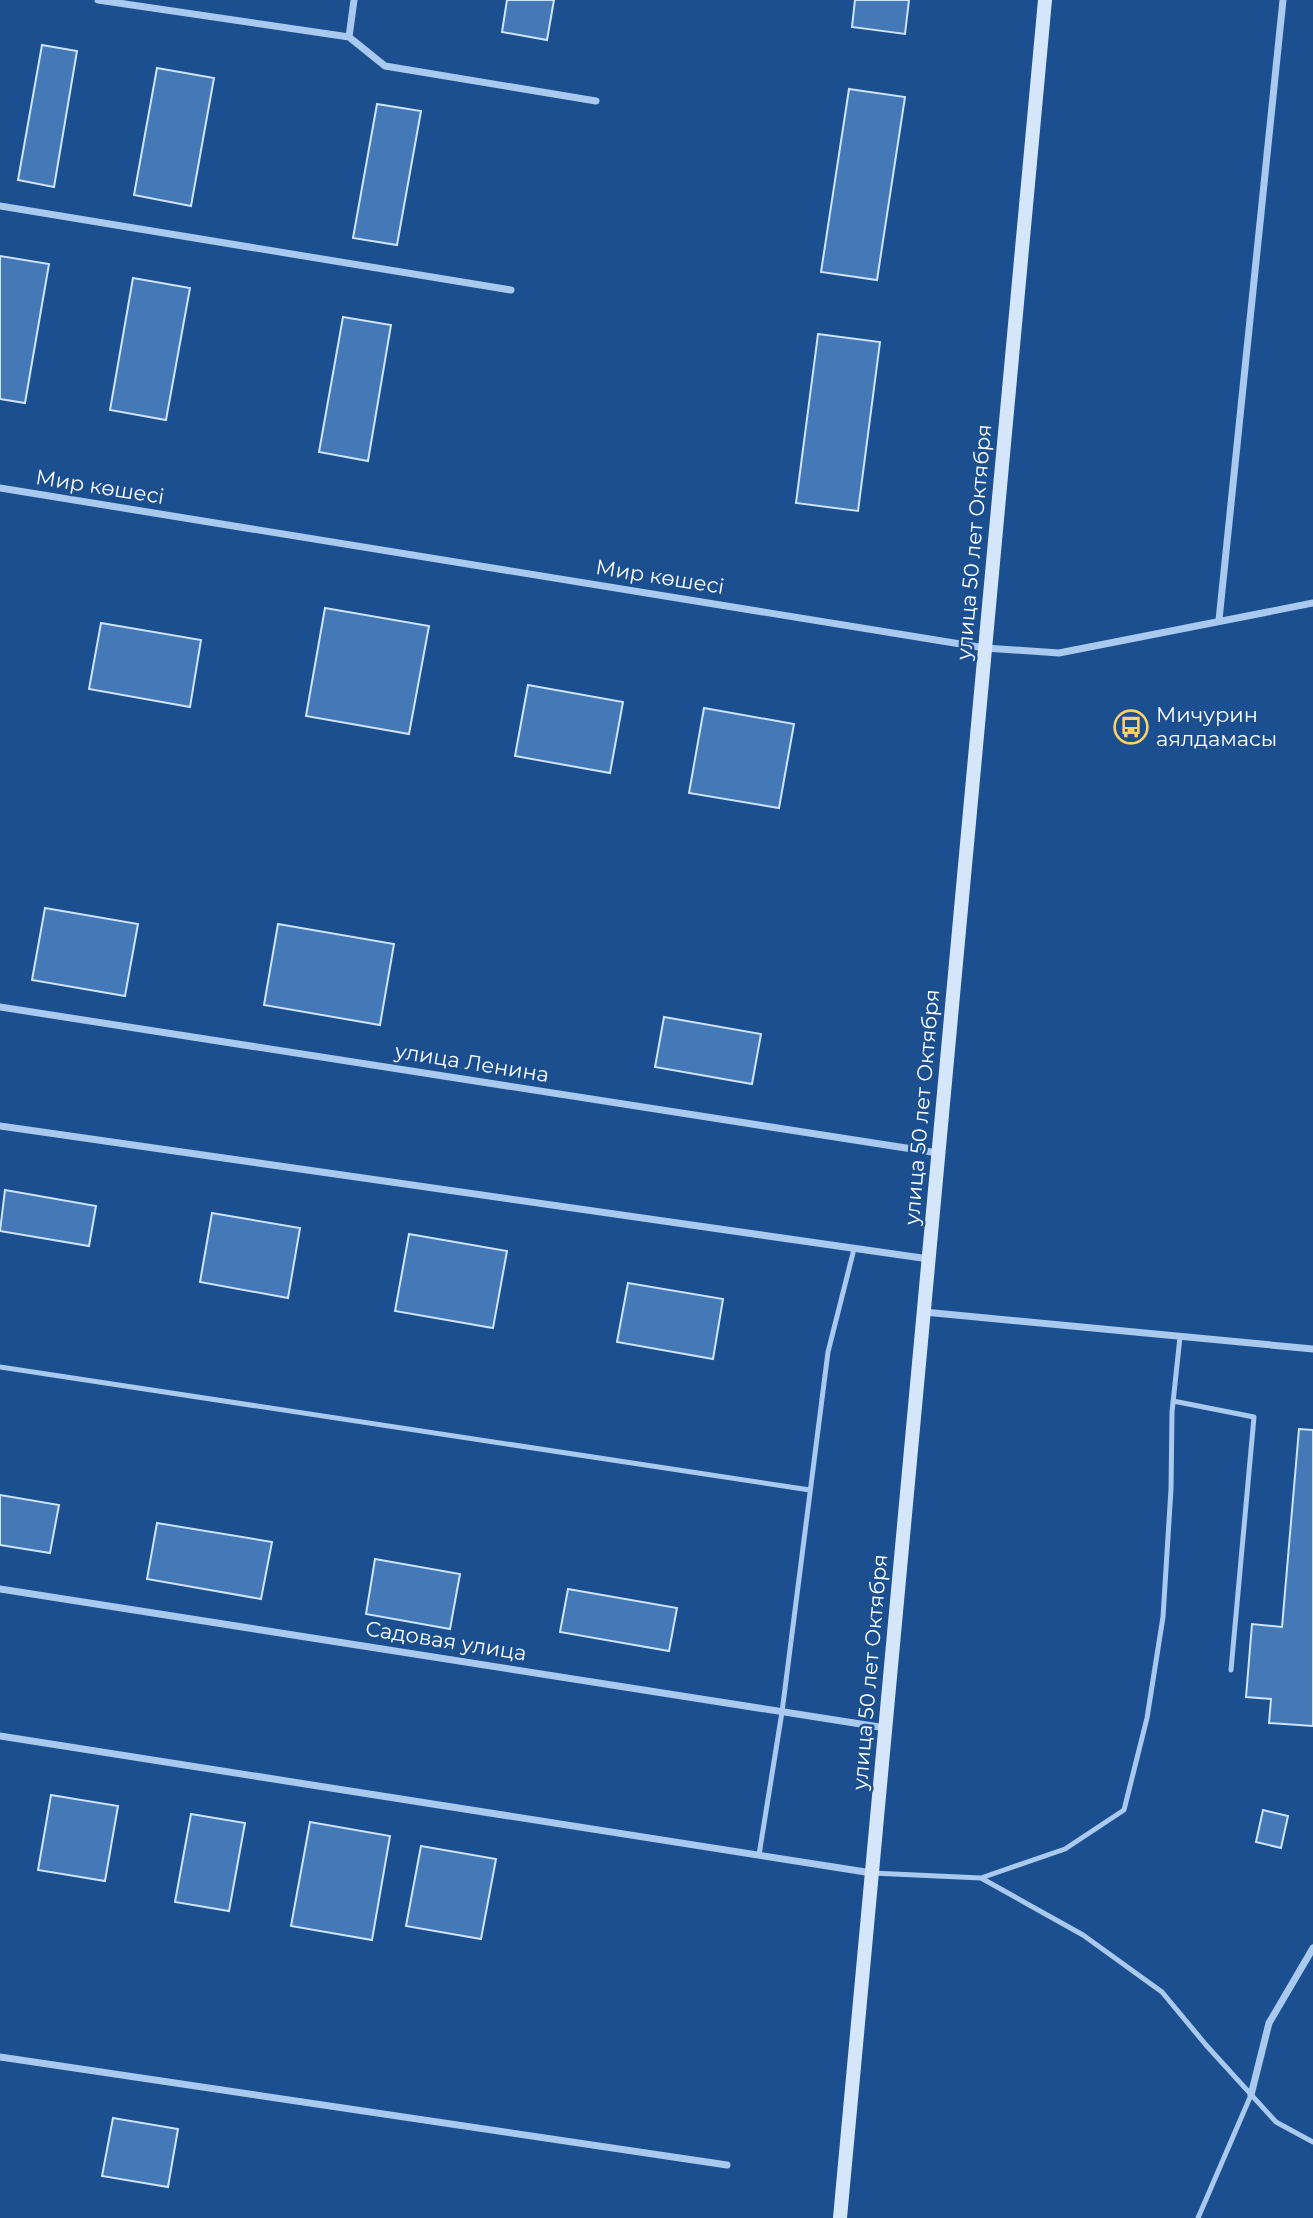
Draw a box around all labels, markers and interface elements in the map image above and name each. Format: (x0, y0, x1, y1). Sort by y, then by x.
street label: улица 50 лет Октября (951, 423, 996, 662)
street label: Мир көшесі (34, 464, 166, 509)
street label: Мир көшесі (594, 554, 726, 599)
place label: Мичурин аялдамасы (1156, 702, 1277, 751)
bus stop icon: Мичурин аялдамасы (1112, 708, 1150, 746)
street label: улица 50 лет Октября (899, 988, 944, 1227)
street label: улица Ленина (392, 1038, 551, 1087)
street label: улица 50 лет Октября (847, 1553, 892, 1792)
street label: Садовая улица (364, 1615, 529, 1666)

